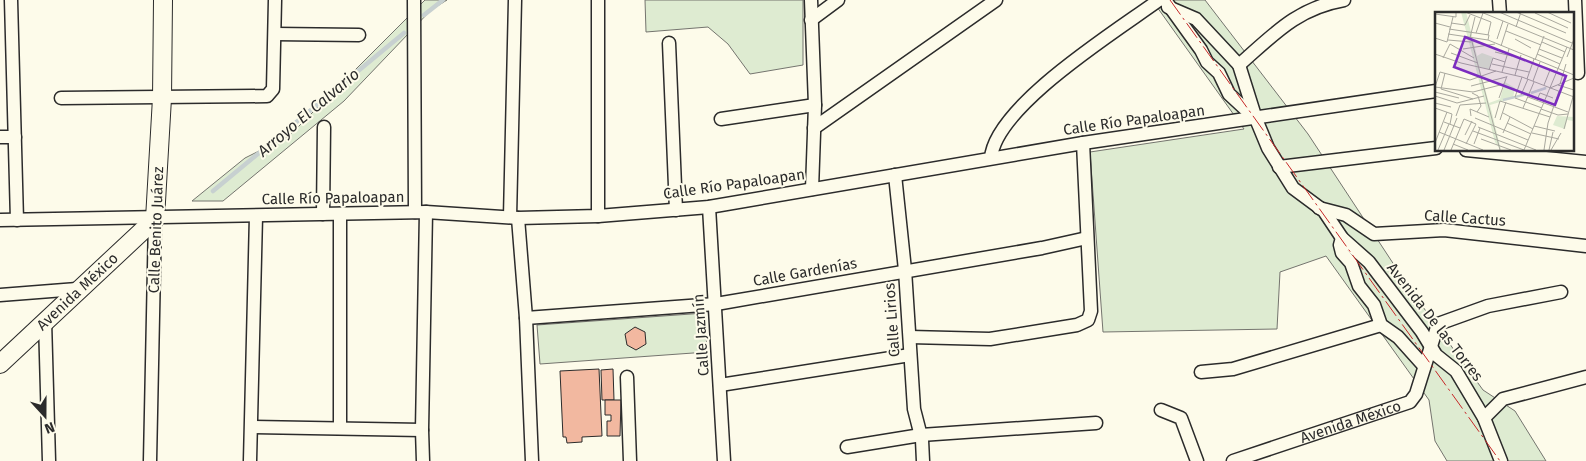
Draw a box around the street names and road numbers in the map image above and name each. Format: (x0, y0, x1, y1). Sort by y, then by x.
street label: Calle Río Papaloapan (1062, 101, 1206, 139)
street label: Calle Río Papaloapan (662, 165, 806, 203)
street label: Calle Benito Juárez (145, 166, 167, 294)
street label: Calle Río Papaloapan (261, 188, 405, 208)
street label: Calle Cactus (1424, 206, 1506, 230)
street label: Avenida México (33, 249, 122, 334)
street label: Calle Gardenías (752, 254, 858, 290)
street label: Avenida De las Torres (1383, 259, 1487, 385)
street label: Calle Lirios (880, 282, 904, 358)
street label: Calle Jazmín (689, 293, 713, 377)
street label: Avenida México (1298, 397, 1403, 447)

